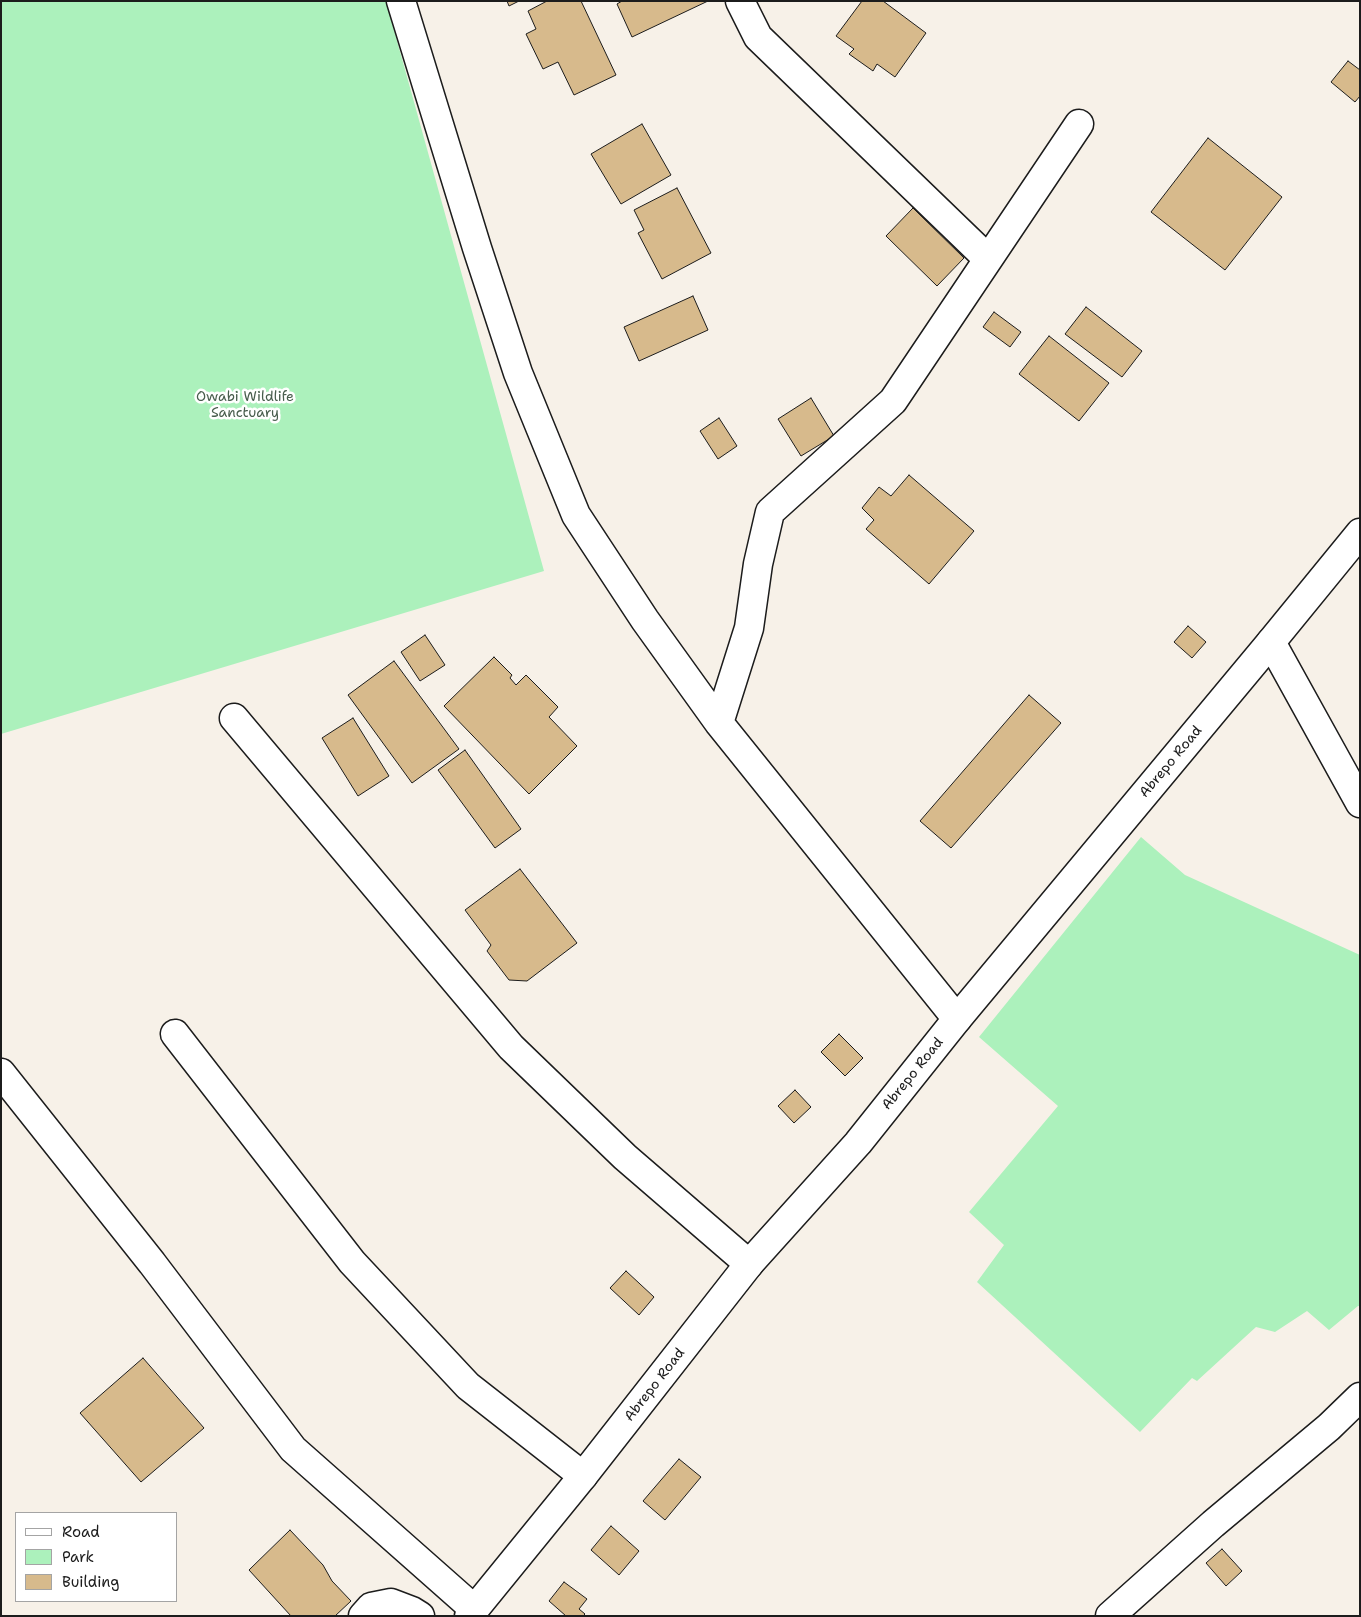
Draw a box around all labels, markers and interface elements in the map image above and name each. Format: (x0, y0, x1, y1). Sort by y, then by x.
park label: Owabi Wildlife Sanctuary (196, 389, 294, 422)
street label: Abrepo Road (1136, 723, 1206, 801)
street label: Abrepo Road (879, 1034, 947, 1114)
street label: Abrepo Road (621, 1345, 689, 1425)
legend (15, 1512, 178, 1602)
text: Road (62, 1522, 100, 1542)
text: Park (62, 1547, 94, 1567)
text: Building (62, 1572, 119, 1592)

